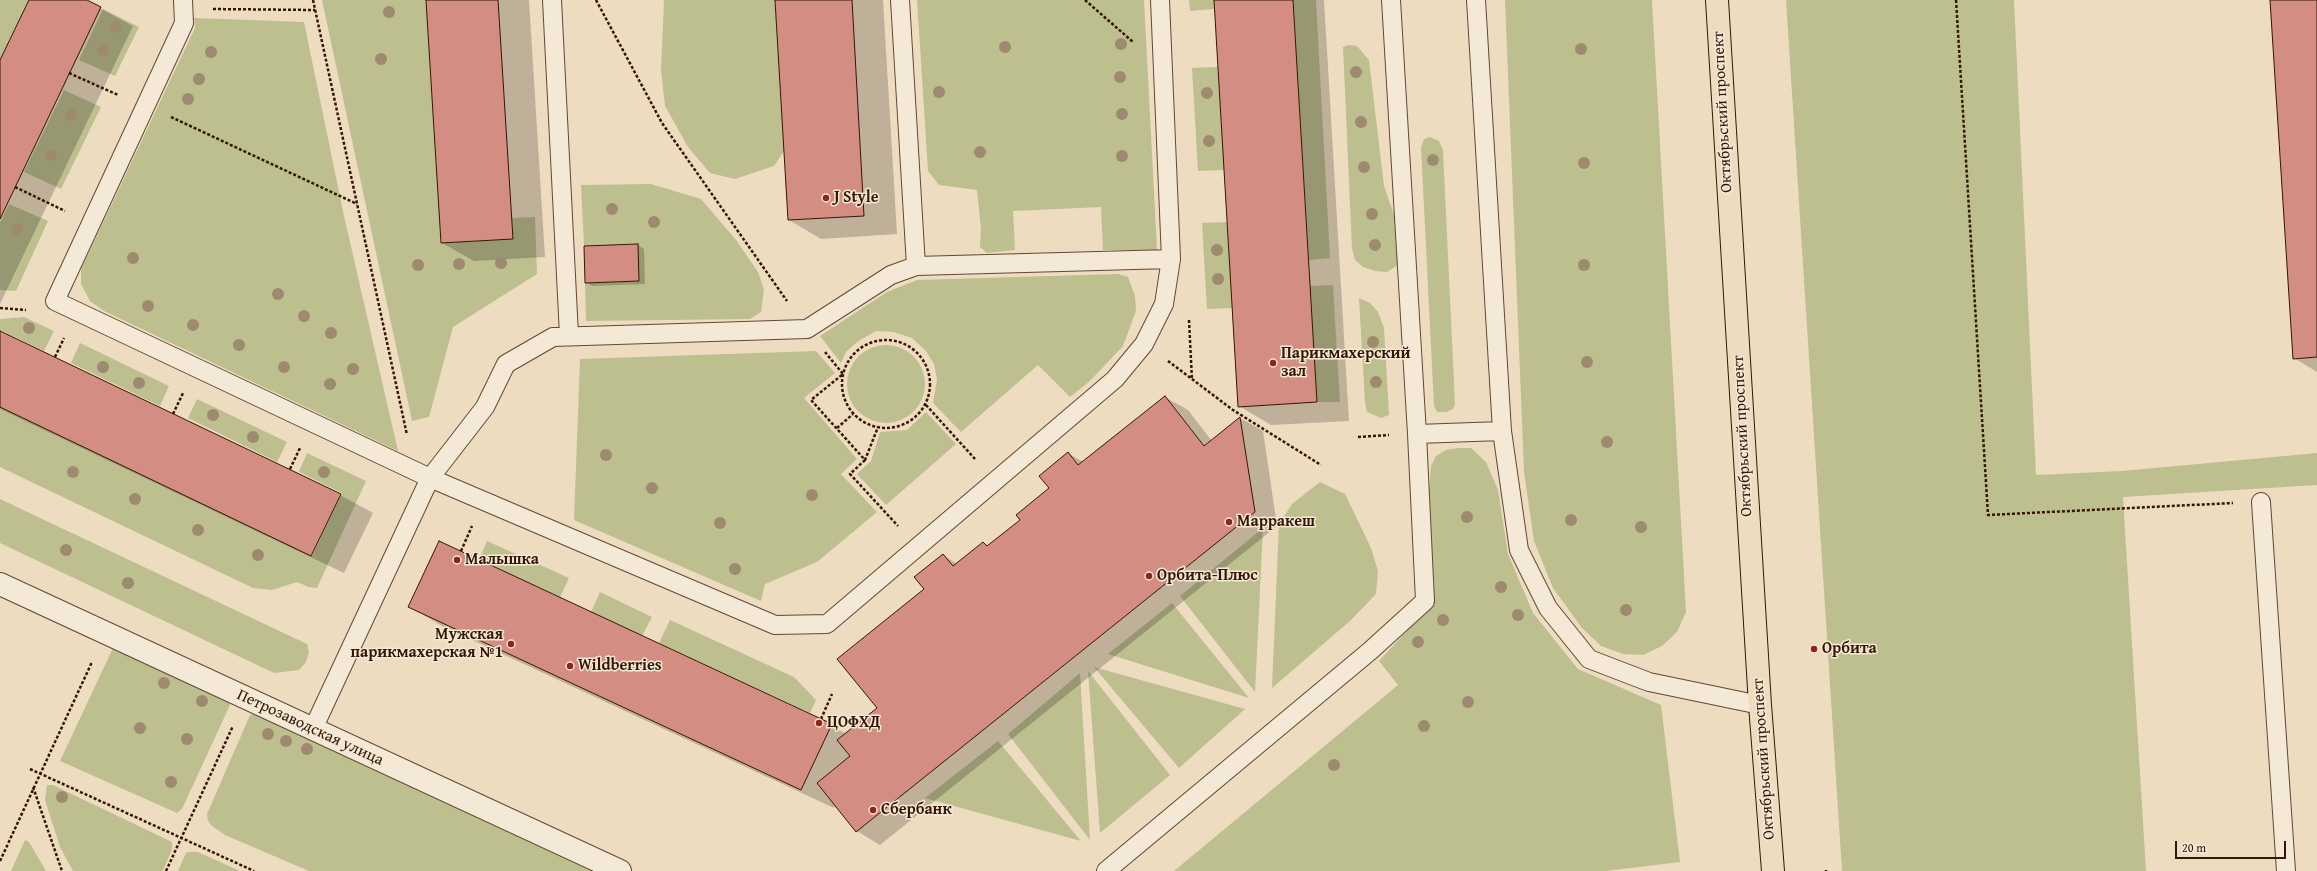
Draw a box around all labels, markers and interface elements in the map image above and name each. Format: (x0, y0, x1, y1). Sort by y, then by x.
street label: Октябрьский проспект (1709, 31, 1737, 193)
place label: J Style (834, 188, 879, 208)
marker: J Style (821, 193, 831, 203)
place label: Парикмахерский зал (1281, 344, 1411, 382)
street label: Октябрьский проспект (1729, 355, 1757, 517)
marker: Парикмахерский зал (1268, 358, 1278, 368)
place label: Марракеш (1237, 512, 1315, 532)
marker: Марракеш (1224, 517, 1234, 527)
place label: Малышка (465, 550, 539, 570)
marker: Малышка (452, 555, 462, 565)
place label: Орбита-Плюс (1157, 566, 1258, 586)
marker: Орбита-Плюс (1144, 571, 1154, 581)
place label: Мужская парикмахерская №1 (350, 625, 503, 663)
marker: Мужская парикмахерская №1 (506, 639, 516, 649)
place label: Орбита (1822, 639, 1877, 659)
marker: Орбита (1809, 644, 1819, 654)
place label: Wildberries (578, 656, 662, 676)
marker: Wildberries (565, 661, 575, 671)
street label: Октябрьский проспект (1749, 678, 1779, 840)
street label: Петрозаводская улица (234, 686, 386, 770)
place label: ЦОФХД (827, 713, 880, 733)
marker: ЦОФХД (814, 718, 824, 728)
place label: Сбербанк (881, 800, 952, 820)
marker: Сбербанк (868, 805, 878, 815)
scale bar (2177, 833, 2288, 859)
text: 20 m (2182, 839, 2206, 856)

